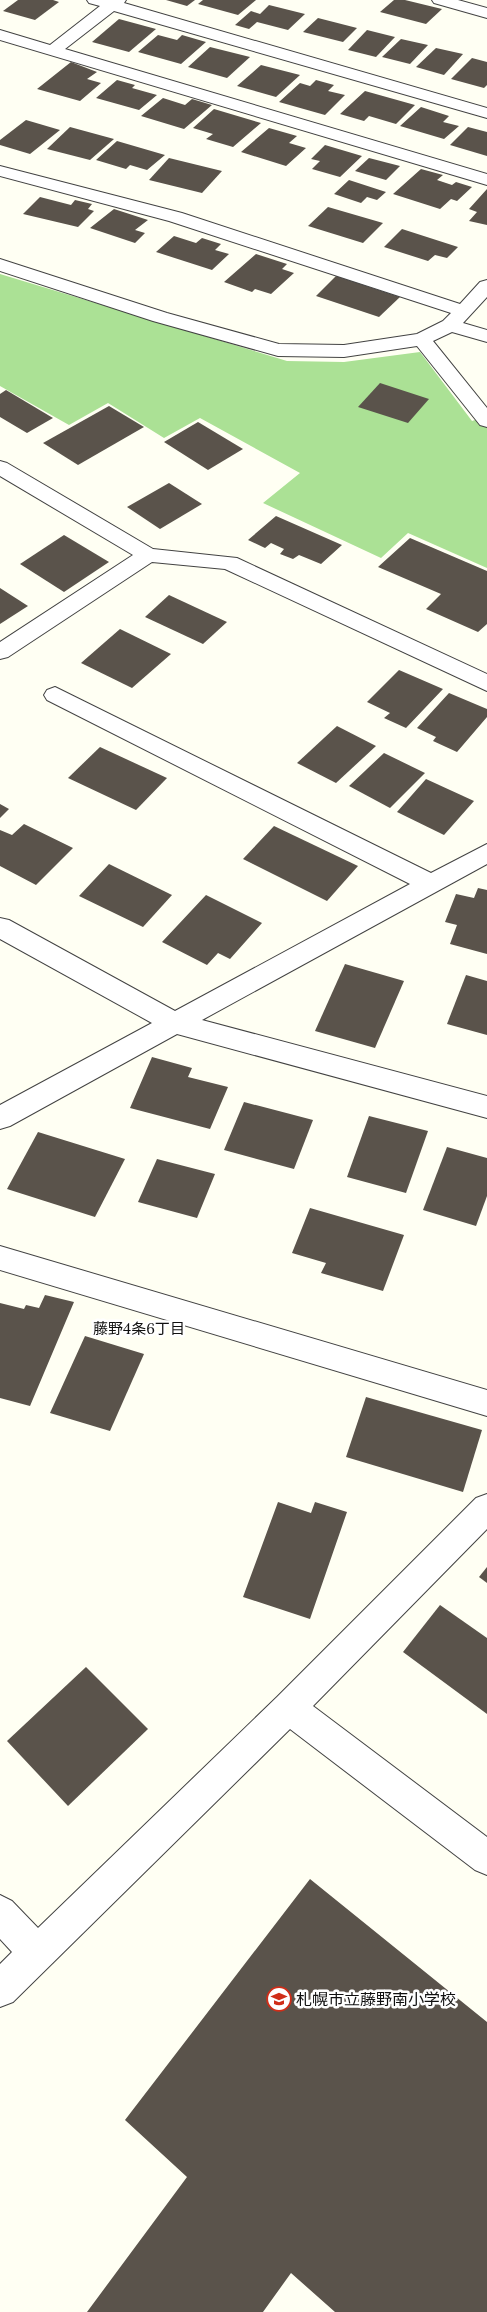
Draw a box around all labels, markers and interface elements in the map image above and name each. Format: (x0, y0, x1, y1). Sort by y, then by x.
district label: 藤野4条6丁目 (93, 1319, 185, 1338)
school or university icon: 札幌市立藤野南小学校 (266, 1986, 292, 2012)
place label: 札幌市立藤野南小学校 (296, 1989, 456, 2009)

